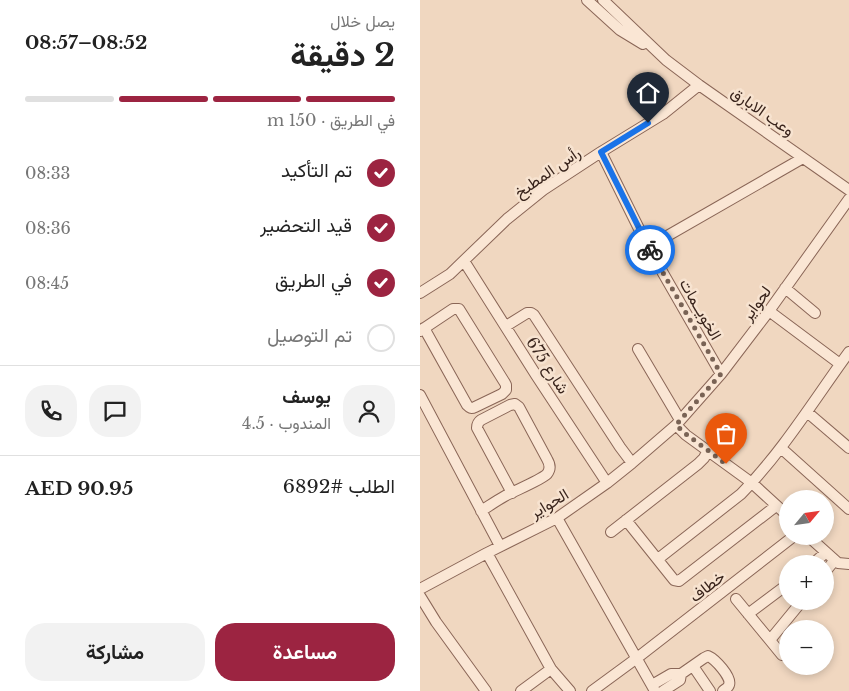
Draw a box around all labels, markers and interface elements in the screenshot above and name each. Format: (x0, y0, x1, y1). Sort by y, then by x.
text: يصل خلال (330, 11, 395, 31)
text: 08:52–08:57 (25, 31, 147, 54)
text: 2 دقيقة (290, 35, 395, 75)
pin (627, 72, 669, 123)
icon: home (634, 79, 662, 107)
street label: وعب الابارق (727, 82, 799, 141)
text: في الطريق · 150 m (267, 110, 395, 130)
street label: رأس المطبخ (510, 142, 585, 204)
text: تم التأكيد (281, 159, 352, 182)
icon: check (367, 159, 395, 187)
text: 08:33 (25, 163, 70, 183)
text: قيد التحضير (260, 214, 352, 237)
icon: check (367, 214, 395, 242)
text: 08:36 (25, 218, 71, 238)
courier (625, 225, 675, 275)
icon: bike (636, 236, 664, 264)
text: في الطريق (275, 269, 352, 292)
icon: check (367, 269, 395, 297)
text: 08:45 (25, 273, 69, 293)
street label: الخويــمات (675, 275, 727, 344)
street label: لحواير (736, 282, 776, 326)
text: تم التوصيل (267, 324, 352, 347)
street label: شارع 675 (521, 333, 574, 398)
button: phone (25, 385, 77, 437)
button: chat (89, 385, 141, 437)
text: يوسف (282, 385, 331, 408)
button: person (343, 385, 395, 437)
text: المندوب · 4.5 (242, 413, 331, 433)
pin (705, 413, 747, 464)
icon: bag (712, 420, 740, 448)
text: الطلب #6892 (283, 475, 395, 498)
text: AED 90.95 (25, 477, 133, 500)
street label: الحواير (525, 484, 573, 524)
north arrow (779, 490, 834, 545)
map controls (779, 490, 834, 675)
button: + (779, 555, 834, 610)
street label: خطاف (685, 566, 729, 606)
button: − (779, 620, 834, 675)
button: مشاركة (25, 623, 205, 681)
button: مساعدة (215, 623, 395, 681)

